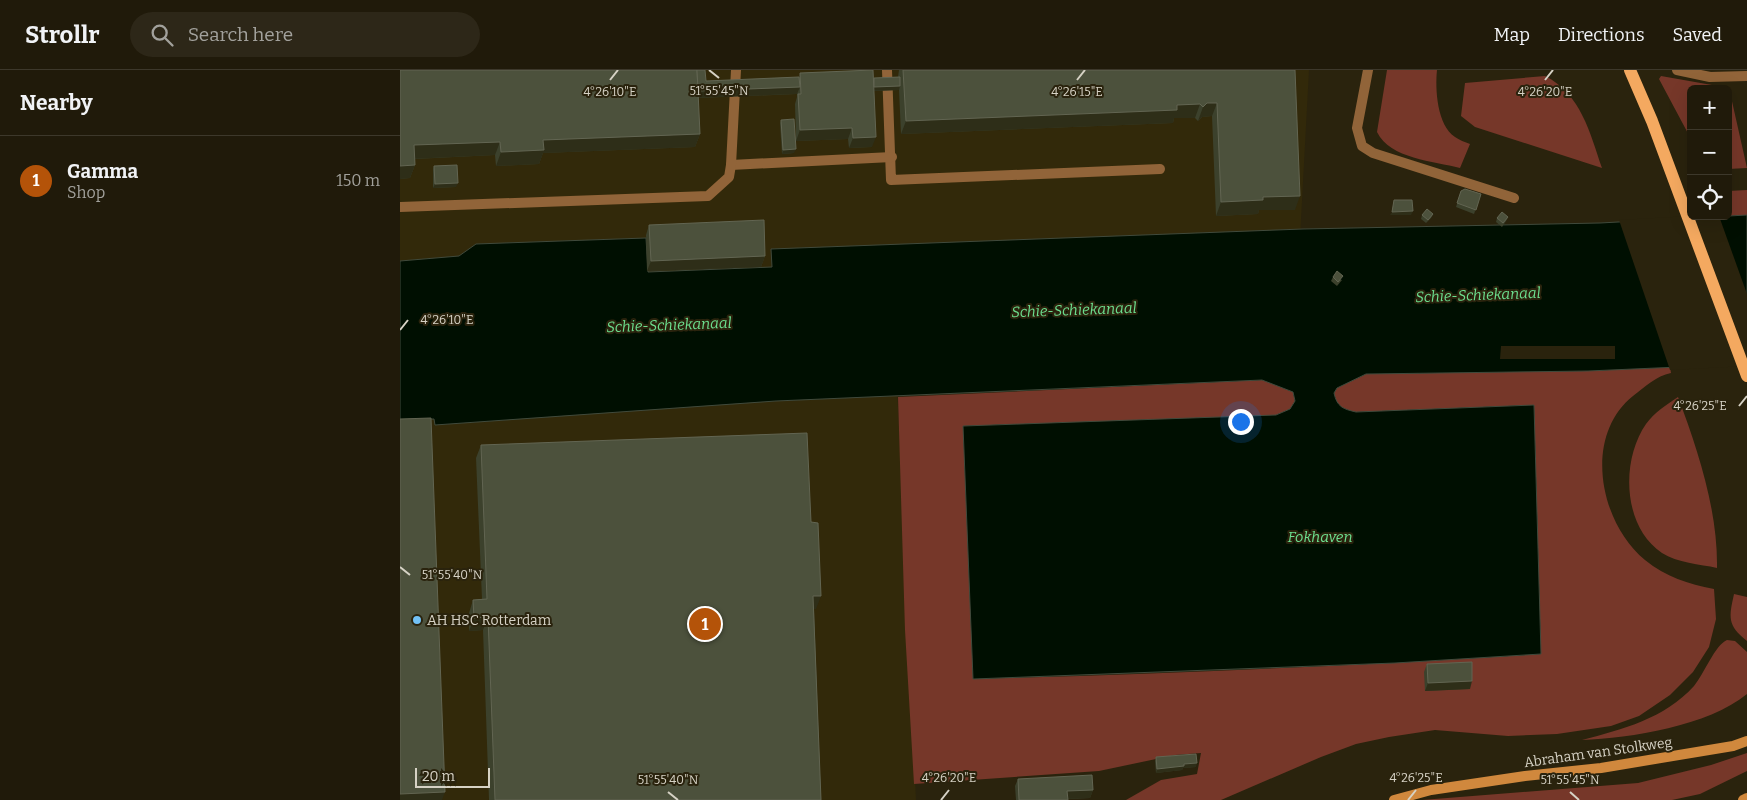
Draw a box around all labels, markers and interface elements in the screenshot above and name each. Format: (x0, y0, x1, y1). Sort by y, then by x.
search box (130, 12, 480, 57)
text: Strollr (25, 21, 100, 49)
icon: search (148, 21, 176, 49)
text: Search here (188, 23, 293, 46)
text: Map (1494, 24, 1530, 46)
text: Directions (1558, 24, 1645, 46)
text: Saved (1673, 24, 1722, 46)
text: 51°55'45"N (689, 84, 749, 98)
text: 4°26'10"E (584, 85, 636, 99)
text: 4°26'15"E (1051, 85, 1103, 99)
text: 4°26'20"E (1518, 85, 1572, 99)
map controls (1687, 85, 1732, 220)
button: + (1687, 85, 1732, 130)
text: Nearby (20, 90, 93, 116)
button: − (1687, 130, 1732, 175)
text: Gamma (67, 160, 138, 183)
text: 1 (33, 171, 39, 190)
text: 150 m (336, 171, 380, 190)
button: locate (1687, 175, 1732, 220)
text: Shop (67, 183, 105, 202)
water label: Schie-Schiekanaal (1415, 284, 1541, 306)
water label: Schie-Schiekanaal (1011, 299, 1137, 321)
text: 4°26'10"E (421, 313, 473, 327)
water label: Schie-Schiekanaal (606, 314, 732, 336)
text: 4°26'25"E (1673, 399, 1727, 413)
your location (1228, 409, 1254, 435)
water label: Fokhaven (1288, 528, 1352, 546)
text: 51°55'40"N (422, 568, 483, 582)
pin: 1 (689, 605, 721, 643)
place label: AH HSC Rotterdam (427, 612, 552, 629)
marker: AH HSC Rotterdam (411, 614, 423, 626)
street label: Abraham van Stolkweg (1523, 734, 1673, 771)
scale bar (415, 765, 490, 788)
text: 20 m (422, 768, 455, 785)
text: 4°26'20"E (922, 771, 976, 785)
text: 4°26'25"E (1389, 771, 1443, 785)
text: 51°55'40"N (638, 773, 699, 787)
text: 51°55'45"N (1540, 773, 1600, 787)

